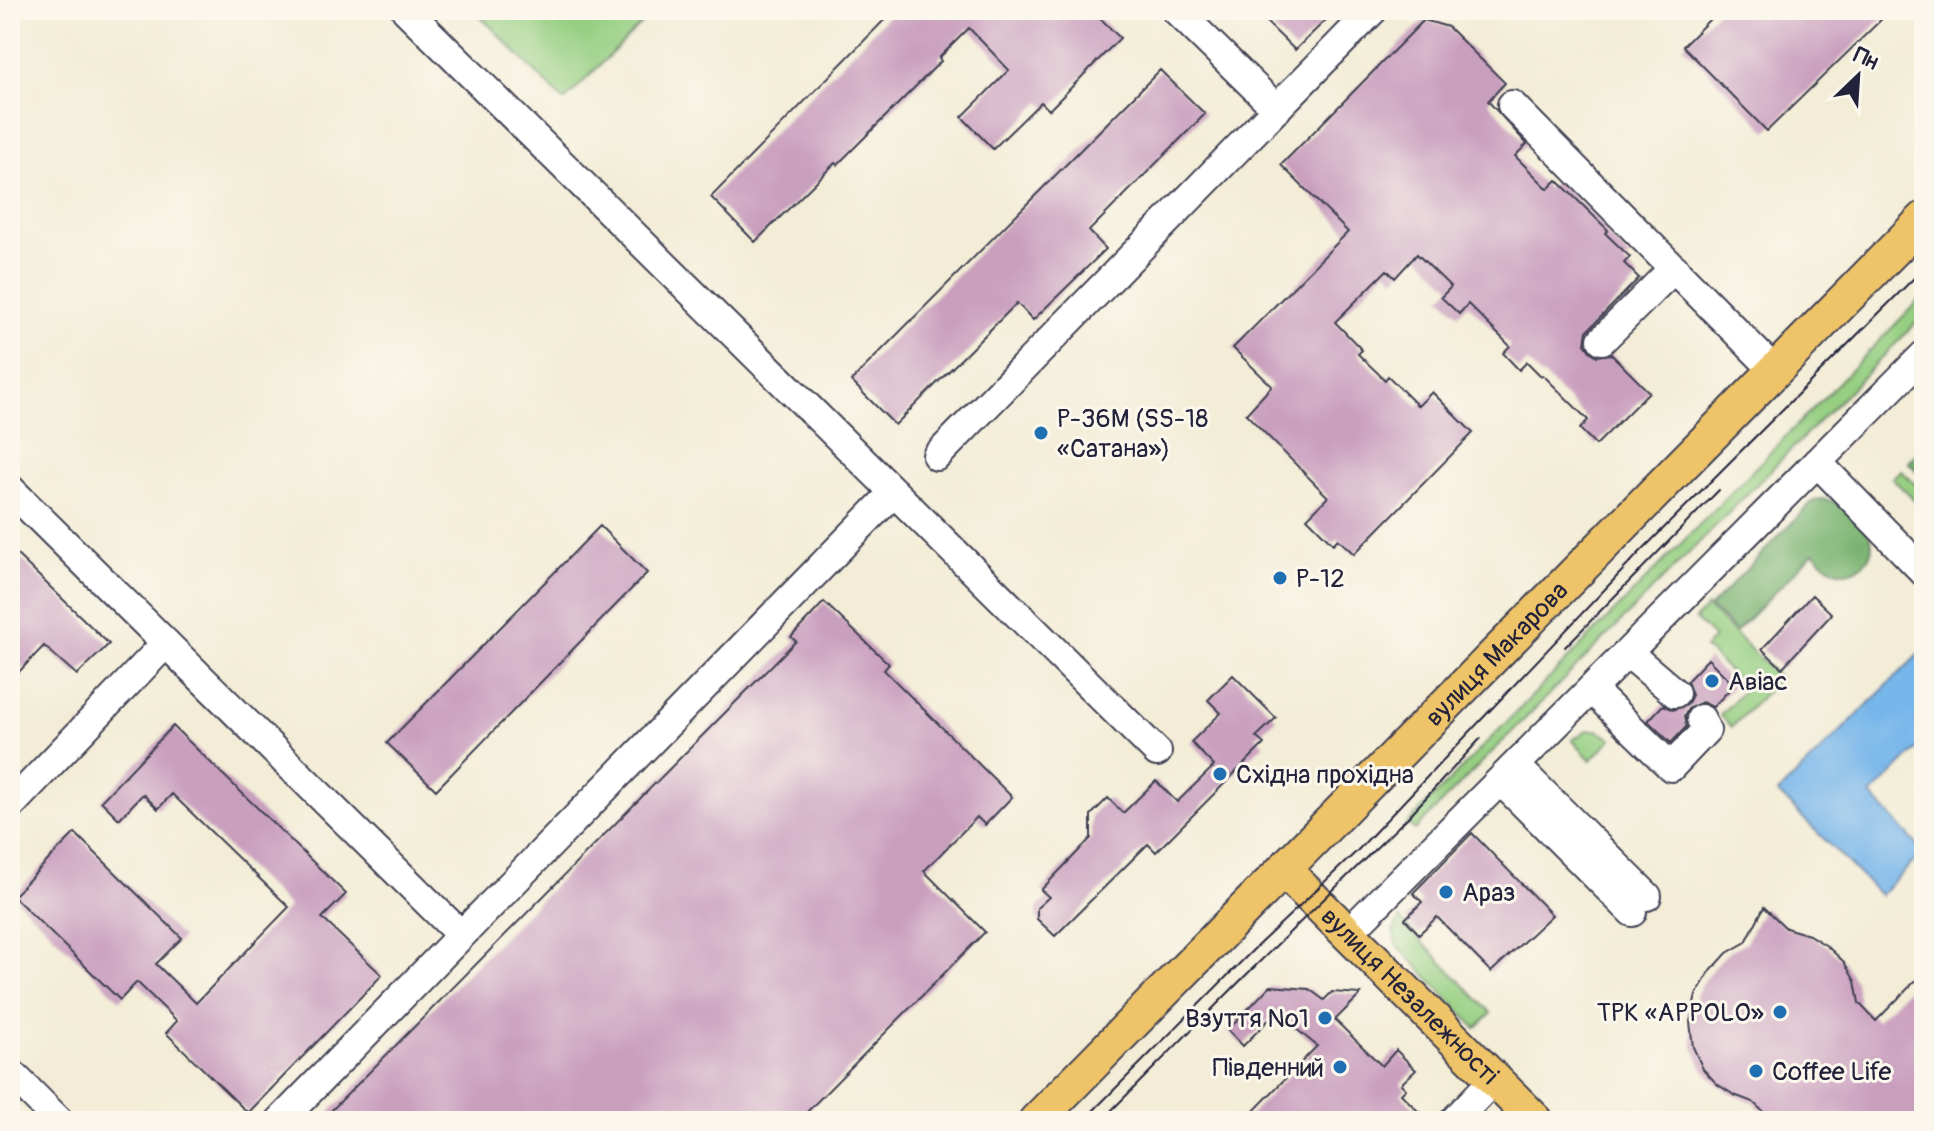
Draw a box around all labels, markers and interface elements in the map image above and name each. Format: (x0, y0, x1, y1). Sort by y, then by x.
north arrow (1818, 36, 1898, 116)
text: Пн (1849, 41, 1883, 77)
place label: Р-36М (SS-18 «Сатана») (1057, 403, 1208, 465)
marker: Р-36М (SS-18 «Сатана») (1032, 424, 1050, 442)
place label: Р-12 (1296, 563, 1345, 595)
marker: Р-12 (1271, 569, 1289, 587)
street label: вулиця Макарова (1419, 575, 1575, 733)
place label: Авіас (1728, 666, 1788, 698)
marker: Авіас (1703, 672, 1721, 690)
place label: Східна прохідна (1236, 759, 1414, 791)
marker: Східна прохідна (1211, 765, 1229, 783)
place label: Араз (1462, 877, 1516, 909)
marker: Араз (1437, 883, 1455, 901)
street label: вулиця Незалежності (1314, 901, 1505, 1092)
place label: ТРК «APPOLO» (1597, 997, 1764, 1029)
place label: Взуття №1 (1185, 1003, 1309, 1035)
marker: ТРК «APPOLO» (1771, 1003, 1789, 1021)
marker: Взуття №1 (1316, 1009, 1334, 1027)
place label: Південний (1213, 1052, 1324, 1084)
place label: Coffee Life (1772, 1056, 1892, 1088)
marker: Південний (1331, 1058, 1349, 1076)
marker: Coffee Life (1747, 1062, 1765, 1080)

